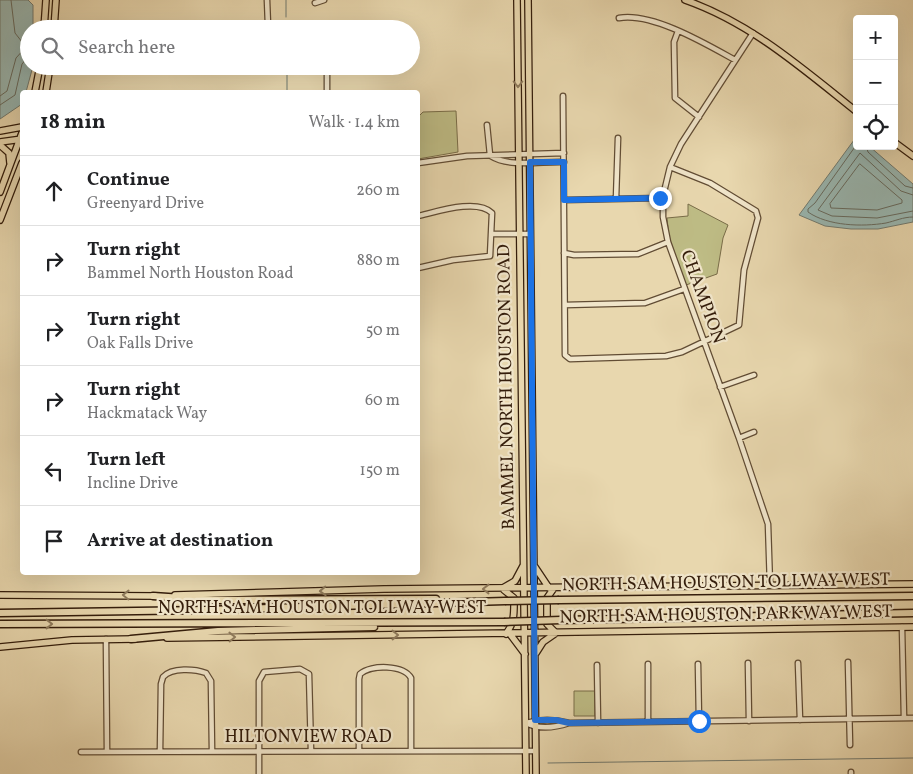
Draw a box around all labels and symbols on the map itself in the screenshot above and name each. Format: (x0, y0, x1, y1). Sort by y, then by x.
one-way arrow (513, 80, 523, 88)
route end (649, 187, 672, 210)
street label: BAMMEL NORTH HOUSTON ROAD (492, 244, 522, 530)
street label: CHAMPION (673, 247, 731, 347)
street label: NORTH SAM HOUSTON TOLLWAY WEST (562, 568, 891, 598)
one-way arrow (482, 584, 490, 594)
one-way arrow (319, 586, 327, 596)
one-way arrow (122, 590, 130, 600)
street label: NORTH SAM HOUSTON TOLLWAY WEST (158, 596, 487, 621)
street label: NORTH SAM HOUSTON PARKWAY WEST (559, 600, 893, 630)
one-way arrow (45, 619, 53, 629)
one-way arrow (392, 630, 399, 640)
one-way arrow (229, 632, 237, 643)
route start (688, 710, 711, 733)
street label: HILTONVIEW ROAD (224, 725, 392, 750)

